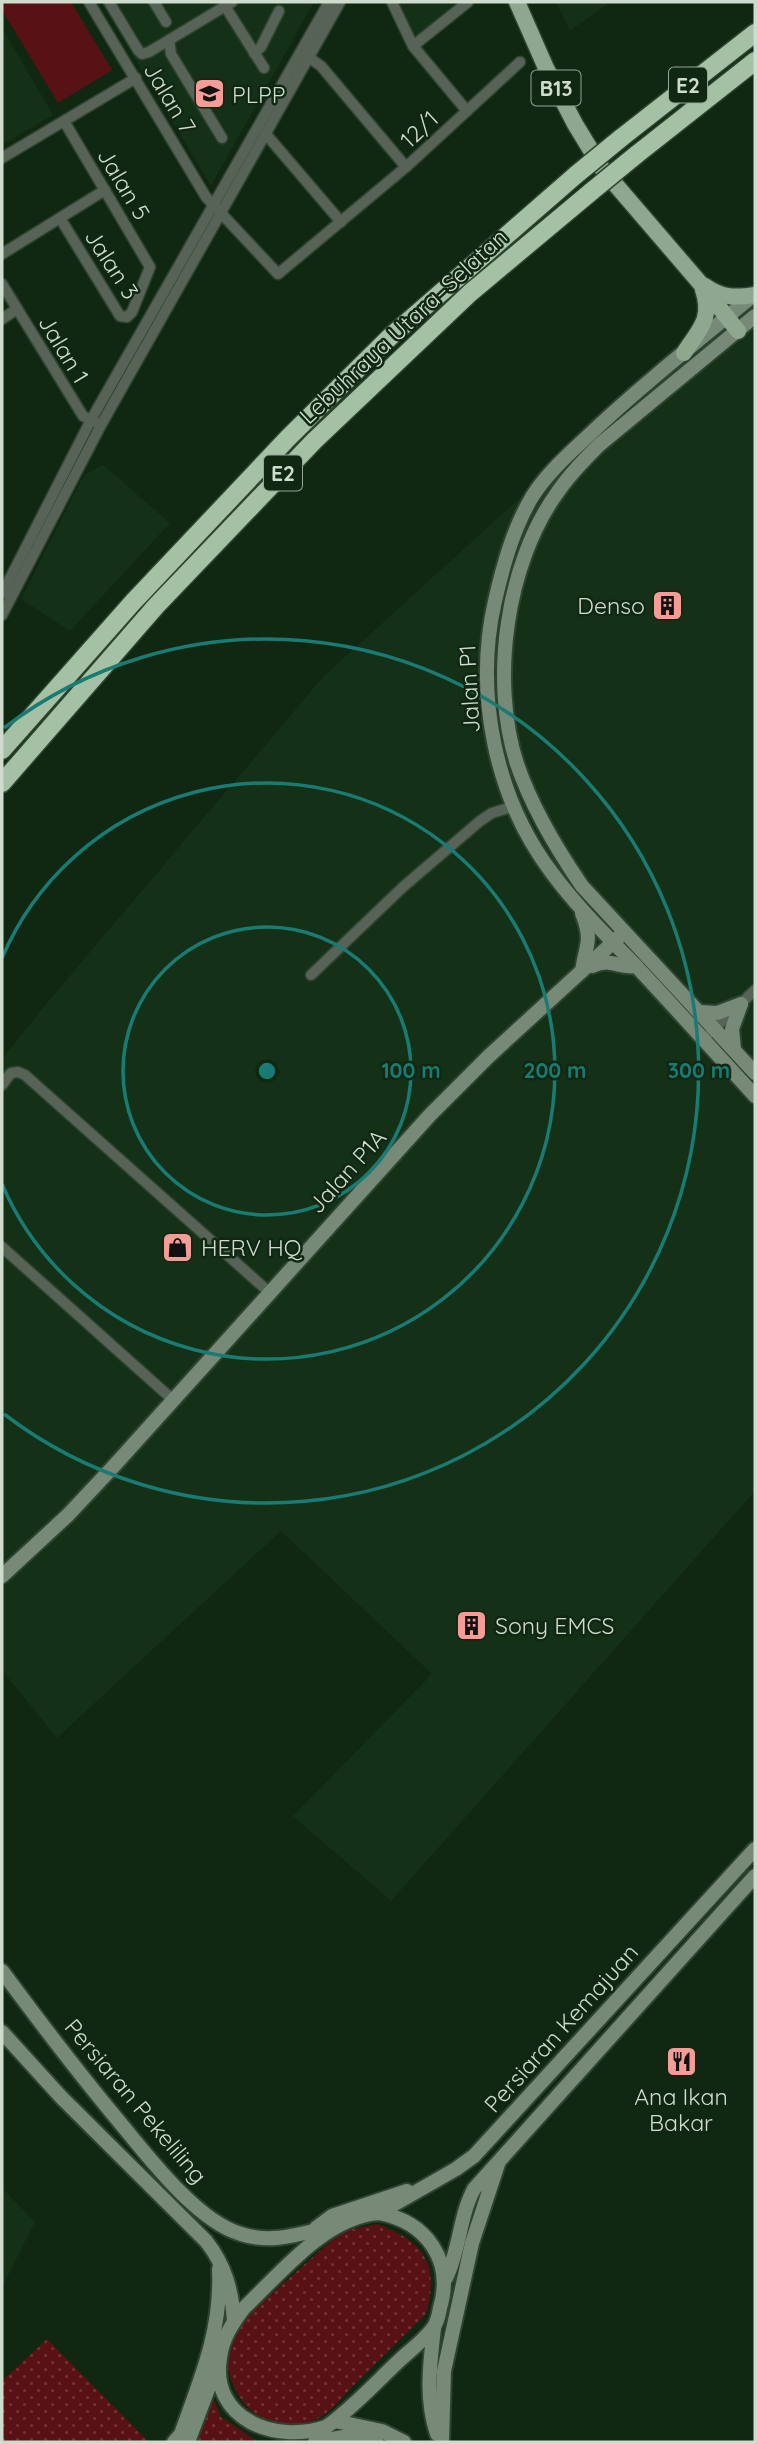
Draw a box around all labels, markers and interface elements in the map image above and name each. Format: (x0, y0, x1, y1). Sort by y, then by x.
street label: Jalan 7 (138, 57, 203, 139)
road number: E2 (669, 68, 707, 102)
road number: B13 (532, 70, 580, 106)
school or university icon: PLPP (192, 77, 226, 111)
place label: PLPP (232, 80, 285, 109)
street label: 12/1 (394, 104, 444, 154)
street label: Jalan 5 (91, 143, 157, 225)
street label: Lebuhraya Utara–Selatan (293, 222, 513, 430)
street label: Jalan 3 (79, 223, 145, 305)
street label: Jalan 1 (32, 310, 96, 388)
road number: E2 (264, 456, 302, 490)
building icon: Denso (651, 588, 685, 622)
place label: Denso (577, 591, 645, 620)
street label: Jalan P1 (452, 644, 486, 734)
text: 100 m (381, 1057, 441, 1083)
text: 200 m (524, 1057, 586, 1083)
text: 300 m (668, 1057, 730, 1083)
centre of rings (255, 1059, 279, 1083)
street label: Jalan P1A (302, 1123, 392, 1219)
shop icon: HERV HQ (161, 1230, 195, 1264)
place label: HERV HQ (201, 1233, 303, 1262)
building icon: Sony EMCS (455, 1608, 489, 1642)
place label: Sony EMCS (495, 1611, 614, 1640)
street label: Persiaran Kemajuan (478, 1938, 644, 2118)
street label: Persiaran Pekeliling (59, 2013, 213, 2189)
restaurant icon: Ana Ikan Bakar (664, 2045, 698, 2079)
place label: Ana Ikan Bakar (634, 2082, 728, 2137)

